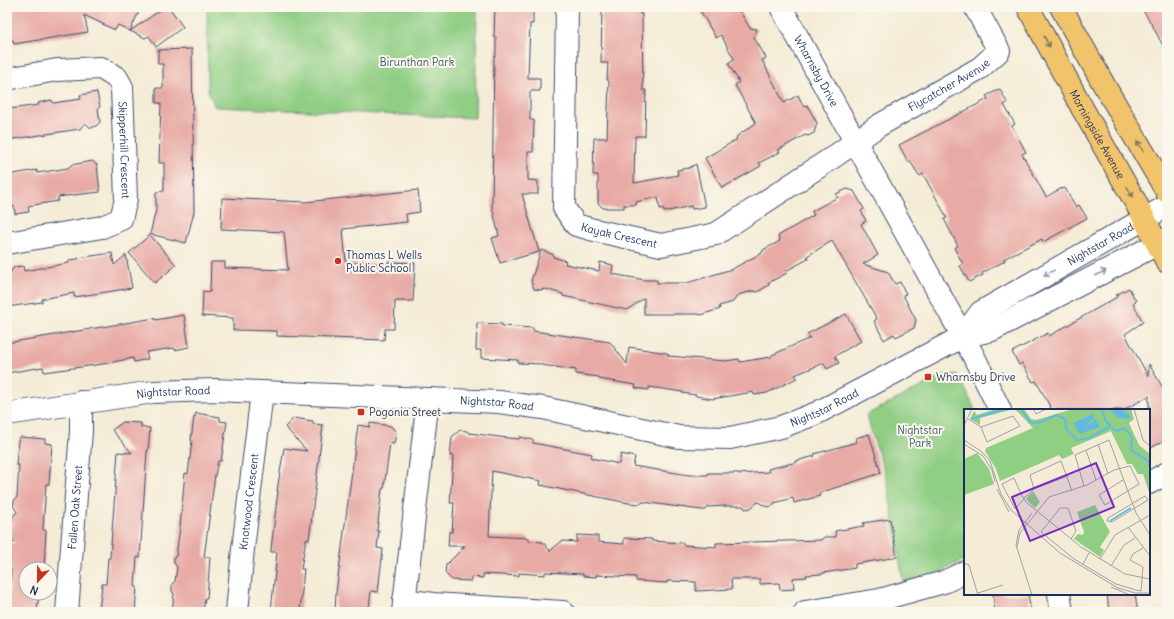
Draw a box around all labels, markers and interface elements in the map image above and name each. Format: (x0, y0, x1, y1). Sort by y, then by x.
street label: Wharnsby Drive (791, 33, 842, 109)
one-way arrow (1043, 35, 1051, 47)
park label: Birunthan Park (380, 55, 455, 69)
street label: Flycatcher Avenue (906, 55, 993, 114)
street label: Morningside Avenue (1067, 87, 1128, 182)
street label: Skipperhill Crescent (116, 101, 133, 199)
one-way arrow (1136, 140, 1144, 152)
one-way arrow (1126, 186, 1134, 198)
street label: Nightstar Road (1065, 219, 1137, 268)
street label: Kayak Crescent (579, 220, 658, 251)
place label: Thomas L Wells Public School (346, 248, 422, 275)
marker: Thomas L Wells Public School (333, 256, 343, 266)
one-way arrow (1095, 269, 1107, 277)
one-way arrow (1043, 270, 1055, 278)
place label: Wharnsby Drive (936, 370, 1016, 384)
marker: Wharnsby Drive (923, 372, 933, 382)
street label: Nightstar Road (135, 383, 211, 401)
street label: Nightstar Road (788, 385, 861, 430)
street label: Nightstar Road (460, 393, 535, 414)
place label: Pogonia Street (369, 405, 441, 419)
marker: Pogonia Street (356, 407, 366, 417)
inset map (964, 409, 1150, 595)
park label: Nightstar Park (897, 423, 943, 450)
street label: Knotwood Crescent (236, 452, 262, 551)
street label: Fallen Oak Street (65, 464, 85, 550)
north arrow (18, 561, 58, 601)
text: N (28, 582, 40, 598)

